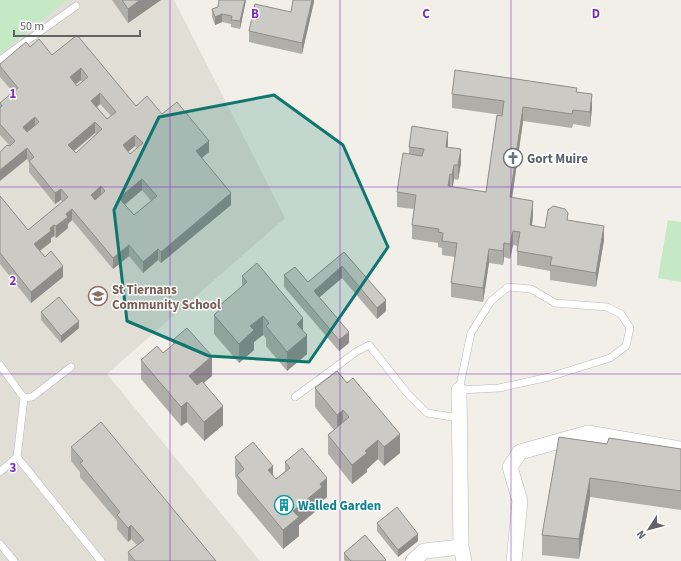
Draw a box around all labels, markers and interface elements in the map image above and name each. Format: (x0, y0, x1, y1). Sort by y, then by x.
text: B (251, 5, 259, 23)
text: C (422, 5, 430, 23)
text: D (592, 5, 600, 23)
scale bar (14, 12, 140, 38)
text: 50 m (20, 18, 44, 35)
text: 1 (10, 85, 17, 103)
church icon: Gort Muire (502, 147, 524, 169)
place label: Gort Muire (527, 150, 588, 168)
text: 2 (10, 272, 17, 290)
place label: St Tiernans Community School (112, 281, 221, 314)
school or university icon: St Tiernans Community School (87, 285, 109, 307)
text: 3 (10, 459, 17, 477)
building icon: Walled Garden (273, 494, 295, 516)
place label: Walled Garden (298, 497, 381, 515)
north arrow (629, 509, 669, 549)
text: N (633, 527, 650, 542)

